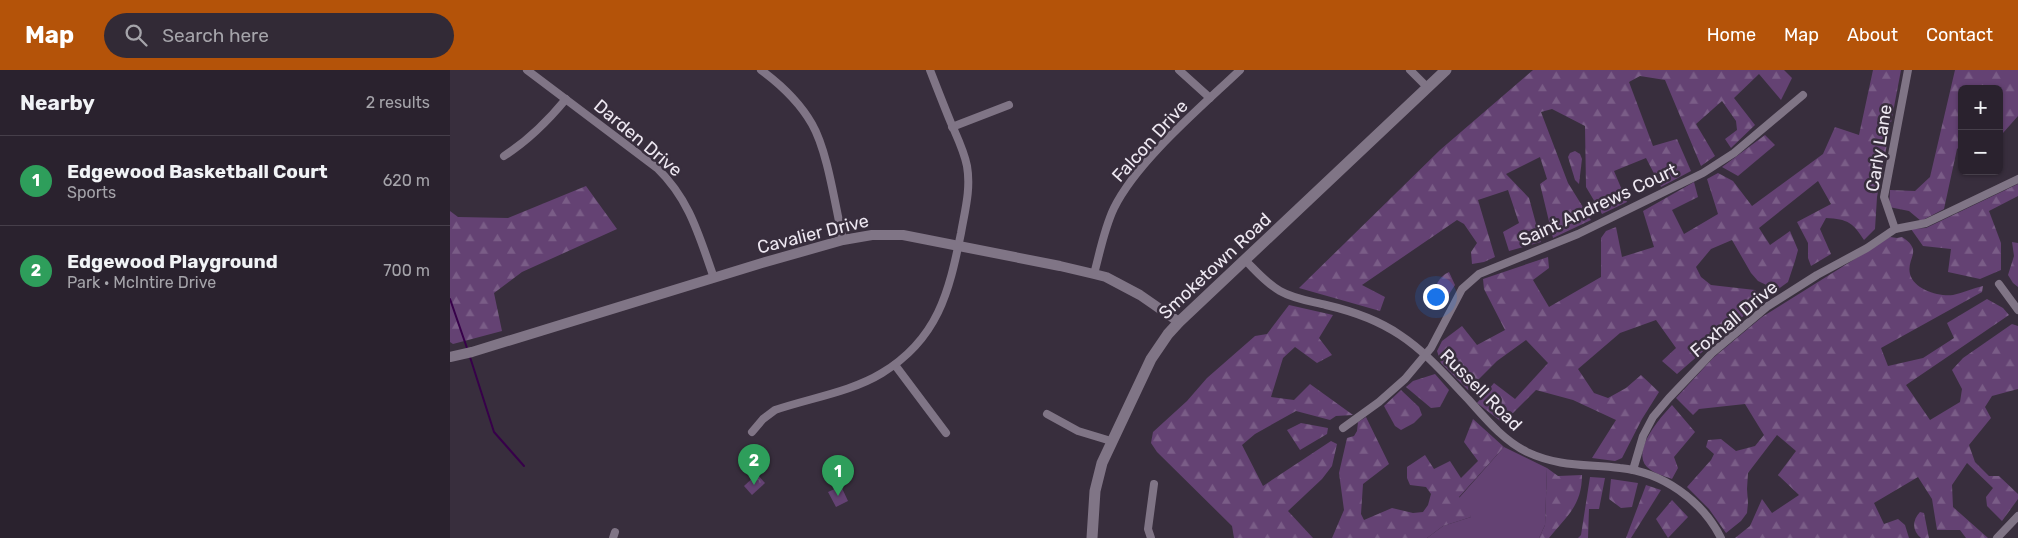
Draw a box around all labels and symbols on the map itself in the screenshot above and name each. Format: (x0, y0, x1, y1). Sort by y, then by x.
street label: Darden Drive (589, 95, 687, 181)
street label: Falcon Drive (1107, 95, 1193, 187)
street label: Carly Lane (1861, 103, 1897, 193)
street label: Saint Andrews Court (1515, 159, 1681, 251)
street label: Smoketown Road (1154, 208, 1276, 324)
street label: Cavalier Drive (755, 210, 871, 258)
street label: Foxhall Drive (1686, 276, 1782, 362)
your location (1423, 284, 1449, 310)
street label: Russell Road (1435, 344, 1527, 436)
pin: 2 (738, 444, 770, 485)
pin: 1 (822, 455, 854, 496)

